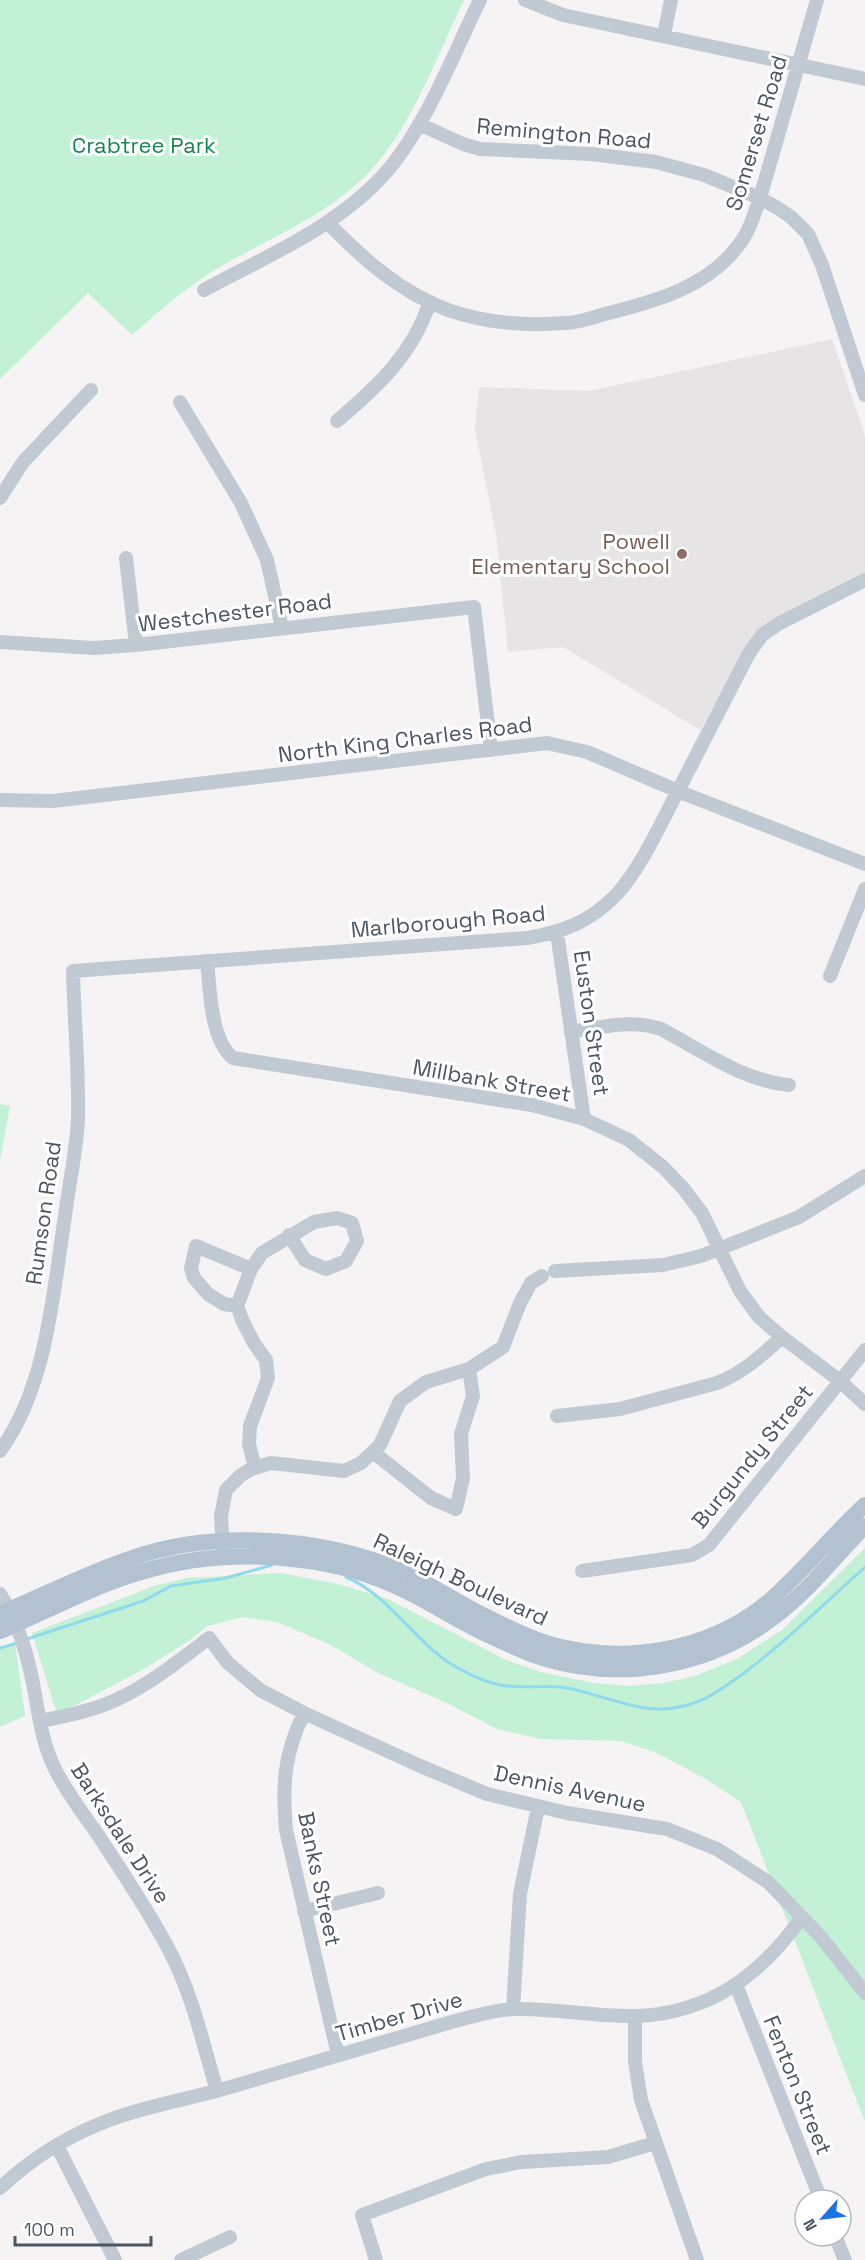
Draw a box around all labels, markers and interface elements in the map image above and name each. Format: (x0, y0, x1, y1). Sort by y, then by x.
street label: Somerset Road (719, 52, 793, 214)
street label: Remington Road (475, 111, 653, 155)
park label: Crabtree Park (72, 131, 216, 159)
place label: Powell Elementary School (471, 527, 670, 580)
marker: Powell Elementary School (675, 547, 689, 561)
street label: Westchester Road (137, 586, 333, 638)
street label: North King Charles Road (276, 710, 534, 768)
street label: Marlborough Road (349, 899, 547, 943)
street label: Euston Street (568, 948, 616, 1098)
street label: Millbank Street (411, 1052, 573, 1108)
street label: Rumson Road (19, 1139, 67, 1287)
street label: Burgundy Street (685, 1378, 819, 1534)
street label: Raleigh Boulevard (369, 1526, 553, 1632)
street label: Barksdale Drive (65, 1757, 177, 1909)
street label: Dennis Avenue (491, 1758, 649, 1818)
street label: Banks Street (292, 1809, 348, 1949)
street label: Timber Drive (332, 1985, 466, 2047)
street label: Fenton Street (757, 2011, 839, 2159)
north arrow (793, 2188, 853, 2248)
scale bar (15, 2209, 152, 2247)
text: N (798, 2215, 822, 2234)
text: 100 m (24, 2218, 75, 2241)

